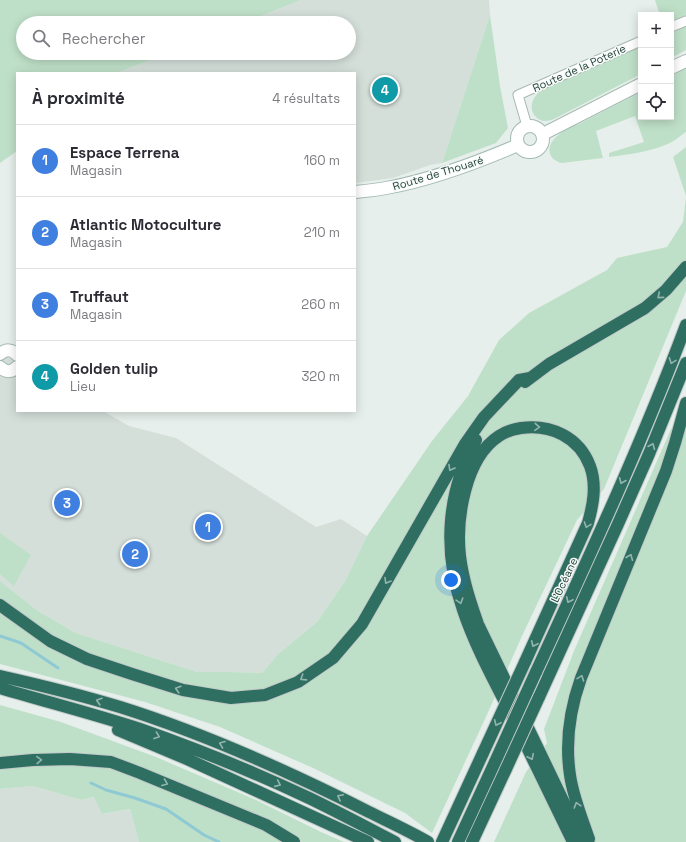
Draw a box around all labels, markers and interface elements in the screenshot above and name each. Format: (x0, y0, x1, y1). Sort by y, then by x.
map controls (638, 12, 674, 120)
button: + (638, 12, 674, 48)
search box (16, 16, 356, 60)
icon: search (30, 27, 52, 49)
text: Rechercher (62, 29, 145, 48)
street label: Route de la Poterie (530, 41, 628, 95)
button: − (638, 48, 674, 84)
pin: 4 (372, 75, 398, 105)
button: locate (638, 84, 674, 120)
text: À proximité (32, 87, 125, 109)
text: 4 résultats (272, 90, 340, 107)
text: Espace Terrena (70, 143, 179, 162)
text: 1 (42, 152, 48, 169)
text: 160 m (304, 152, 340, 169)
street label: Route de Thouaré (391, 153, 485, 193)
text: Magasin (70, 162, 122, 179)
text: Atlantic Motoculture (70, 215, 221, 234)
text: 2 (41, 224, 49, 241)
text: 210 m (304, 224, 340, 241)
text: Magasin (70, 234, 122, 251)
text: Truffaut (70, 287, 129, 306)
one-way arrow (657, 291, 664, 298)
text: 3 (41, 296, 49, 313)
text: 260 m (301, 296, 340, 313)
text: Magasin (70, 306, 122, 323)
one-way arrow (669, 358, 677, 365)
text: Golden tulip (70, 359, 158, 378)
text: 4 (41, 368, 49, 385)
text: 320 m (301, 368, 340, 385)
text: Lieu (70, 378, 96, 395)
one-way arrow (534, 423, 540, 432)
one-way arrow (647, 442, 655, 449)
one-way arrow (449, 464, 456, 471)
one-way arrow (619, 477, 627, 484)
pin: 3 (54, 488, 80, 518)
pin: 1 (195, 512, 221, 542)
one-way arrow (583, 522, 591, 529)
pin: 2 (122, 539, 148, 569)
one-way arrow (625, 554, 633, 562)
street label: L’Océane (548, 555, 580, 605)
your location (441, 570, 461, 590)
one-way arrow (384, 577, 391, 584)
one-way arrow (566, 595, 574, 603)
one-way arrow (455, 597, 464, 604)
one-way arrow (530, 640, 538, 647)
one-way arrow (301, 673, 308, 680)
one-way arrow (576, 674, 585, 681)
one-way arrow (175, 685, 182, 694)
one-way arrow (96, 697, 103, 706)
one-way arrow (494, 719, 502, 727)
one-way arrow (153, 731, 160, 739)
one-way arrow (218, 740, 225, 748)
one-way arrow (527, 753, 534, 760)
one-way arrow (36, 756, 42, 764)
one-way arrow (160, 778, 168, 786)
one-way arrow (273, 779, 281, 787)
one-way arrow (337, 794, 344, 802)
one-way arrow (574, 802, 582, 809)

